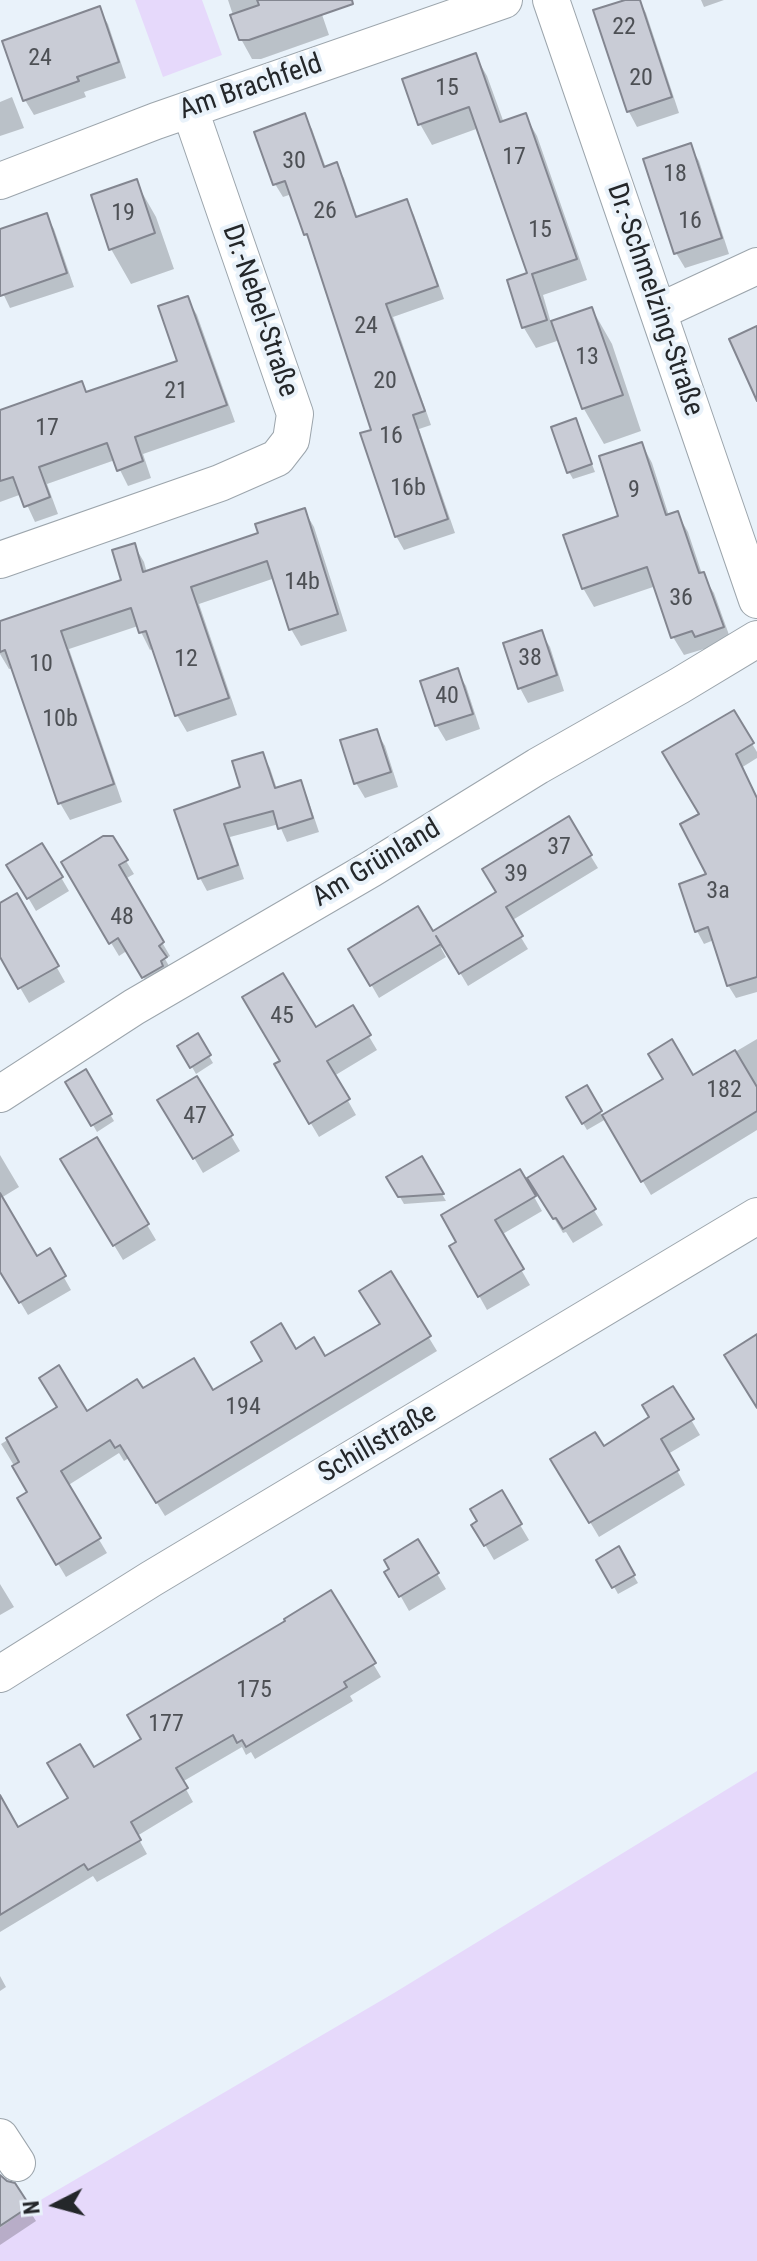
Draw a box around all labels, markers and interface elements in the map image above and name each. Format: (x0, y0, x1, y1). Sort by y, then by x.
house number: 22 (612, 14, 636, 42)
house number: 24 (28, 45, 52, 73)
street label: Am Brachfeld (175, 48, 327, 128)
house number: 20 (629, 65, 653, 93)
house number: 15 (435, 75, 459, 103)
house number: 17 (502, 144, 526, 172)
house number: 30 (282, 148, 306, 176)
house number: 18 (663, 161, 687, 189)
street label: Dr.-Schmelzing-Straße (598, 179, 710, 421)
house number: 26 (313, 198, 337, 226)
house number: 19 (111, 200, 135, 228)
house number: 16 (678, 208, 702, 236)
house number: 15 (528, 217, 552, 245)
street label: Dr.-Nebel-Straße (214, 220, 304, 402)
house number: 24 (354, 313, 378, 341)
house number: 13 (575, 344, 599, 372)
house number: 20 (373, 368, 397, 396)
house number: 21 (164, 378, 188, 406)
house number: 17 (35, 415, 59, 443)
house number: 16 (379, 423, 403, 451)
house number: 16b (390, 475, 426, 503)
house number: 9 (628, 477, 640, 505)
house number: 14b (284, 569, 320, 597)
house number: 36 (669, 585, 693, 613)
house number: 38 (518, 645, 542, 673)
house number: 12 (174, 646, 198, 674)
house number: 10 (29, 651, 53, 679)
house number: 40 (435, 683, 459, 711)
house number: 10b (42, 706, 78, 734)
street label: Am Grünland (307, 813, 447, 915)
house number: 37 (547, 834, 571, 862)
house number: 39 (504, 861, 528, 889)
house number: 3a (706, 878, 730, 906)
house number: 48 (110, 904, 134, 932)
house number: 45 (270, 1003, 294, 1031)
house number: 182 (706, 1077, 742, 1105)
house number: 47 (183, 1103, 207, 1131)
house number: 194 (225, 1394, 261, 1422)
street label: Schillstraße (313, 1397, 443, 1491)
house number: 175 (236, 1677, 272, 1705)
house number: 177 (148, 1711, 184, 1739)
north arrow (16, 2165, 96, 2245)
text: N (18, 2200, 45, 2216)

